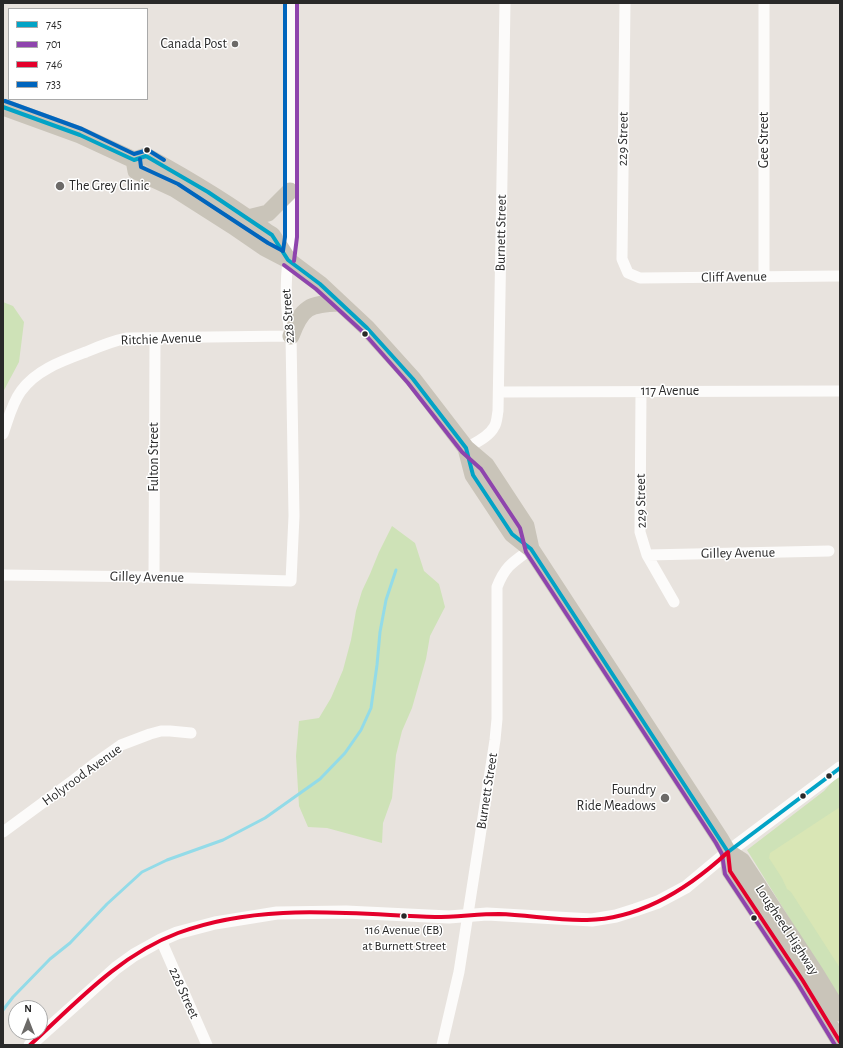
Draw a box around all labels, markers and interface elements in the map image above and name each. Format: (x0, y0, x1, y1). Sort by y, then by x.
legend (8, 8, 148, 100)
text: 745 (46, 18, 62, 30)
place label: Canada Post (160, 36, 227, 52)
text: 701 (46, 38, 61, 50)
marker: Canada Post (230, 39, 240, 49)
text: 746 (46, 58, 62, 70)
text: 733 (46, 78, 61, 90)
street label: 229 Street (614, 112, 632, 166)
street label: Gee Street (756, 112, 772, 168)
unlabelled marker (142, 145, 152, 155)
place label: The Grey Clinic (69, 178, 149, 194)
marker: The Grey Clinic (54, 180, 66, 192)
street label: Burnett Street (492, 194, 510, 272)
street label: Cliff Avenue (701, 268, 767, 286)
street label: 228 Street (278, 288, 298, 344)
street label: Ritchie Avenue (120, 329, 202, 349)
unlabelled marker (360, 329, 370, 339)
street label: 117 Avenue (641, 383, 699, 399)
street label: Fulton Street (146, 422, 162, 492)
street label: 229 Street (632, 474, 650, 528)
street label: Gilley Avenue (701, 544, 775, 562)
street label: Gilley Avenue (110, 568, 184, 586)
street label: Holyrood Avenue (39, 741, 125, 809)
street label: Burnett Street (473, 752, 501, 830)
unlabelled marker (824, 771, 834, 781)
place label: Foundry Ride Meadows (577, 782, 656, 814)
unlabelled marker (798, 791, 808, 801)
marker: Foundry Ride Meadows (659, 792, 671, 804)
street label: Lougheed Highway (752, 882, 822, 978)
marker: 116 Avenue (EB) at Burnett Street (399, 911, 409, 921)
unlabelled marker (749, 913, 759, 923)
place label: 116 Avenue (EB) at Burnett Street (362, 922, 446, 953)
street label: 228 Street (165, 965, 203, 1021)
north arrow (8, 1000, 48, 1040)
text: N (24, 1003, 32, 1014)

